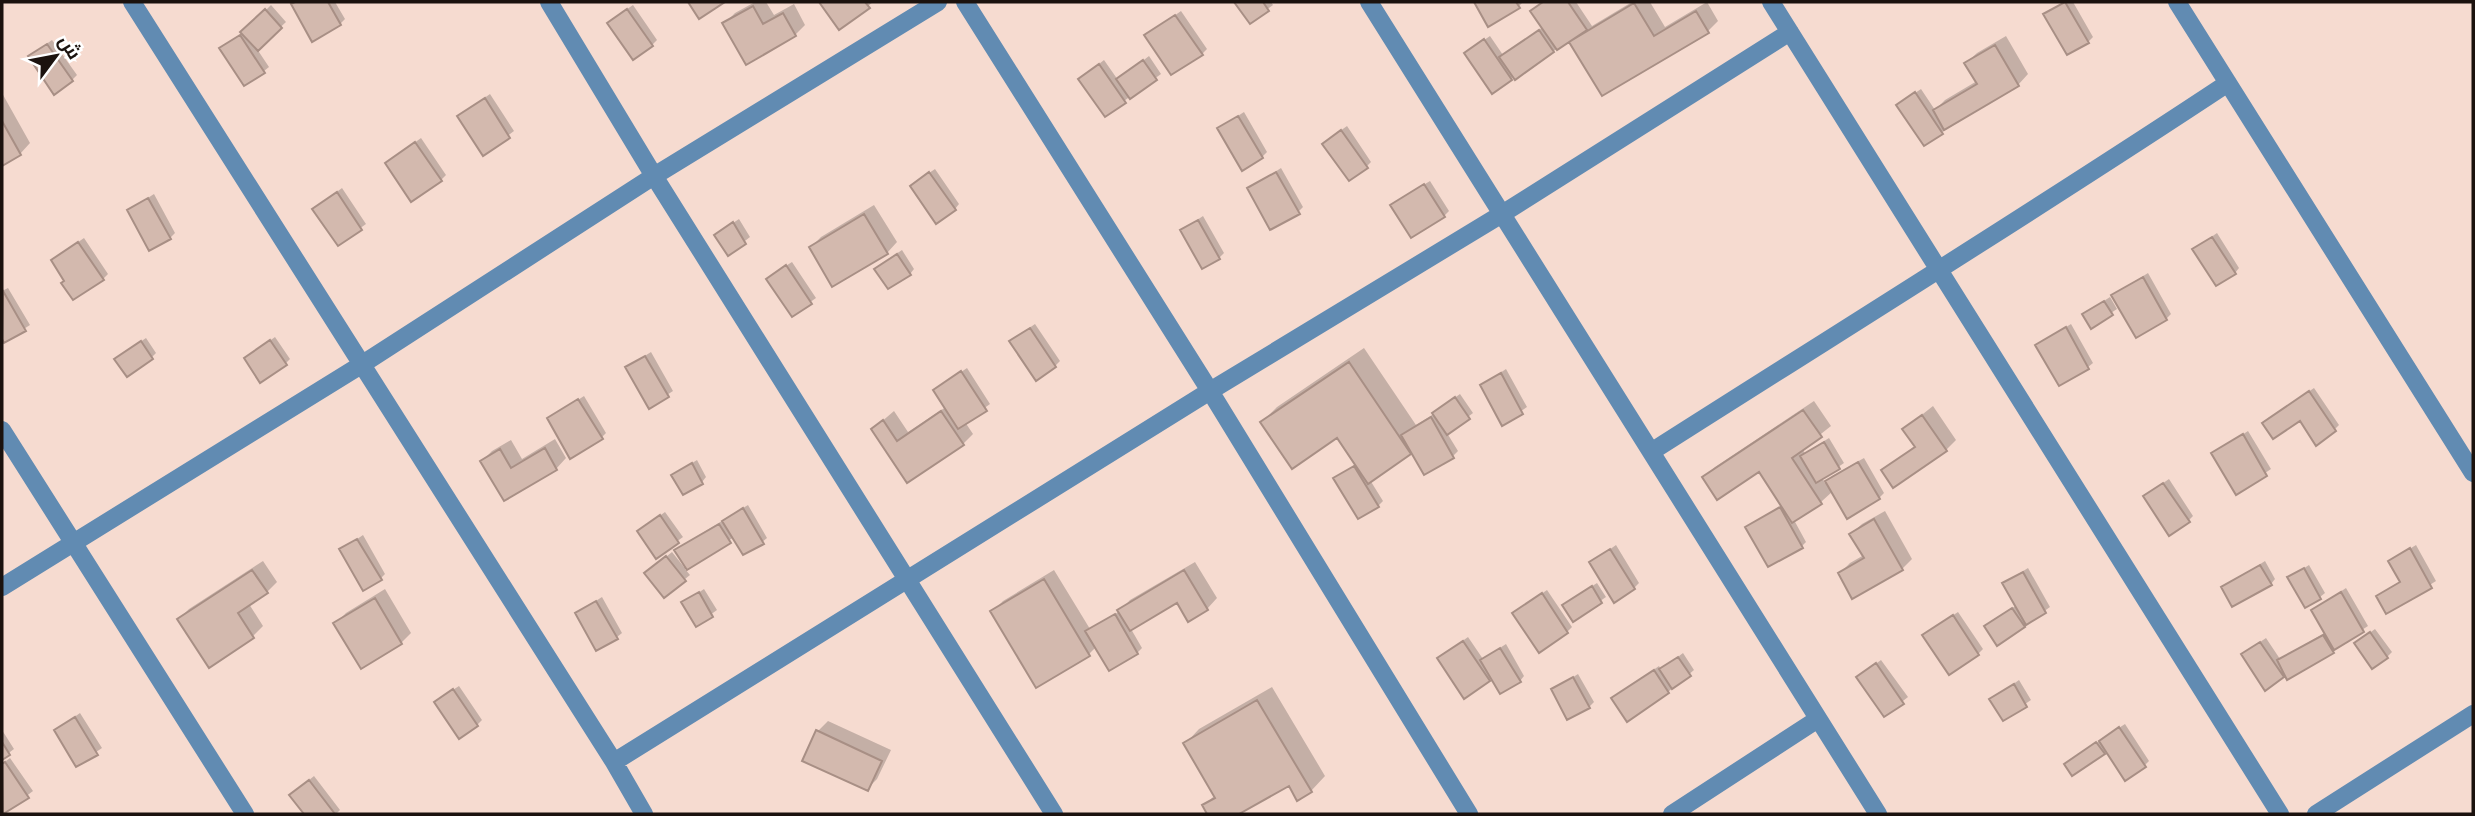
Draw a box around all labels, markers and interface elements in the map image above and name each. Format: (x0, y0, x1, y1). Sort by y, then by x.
north arrow (21, 21, 91, 91)
text: ش (53, 30, 87, 64)

